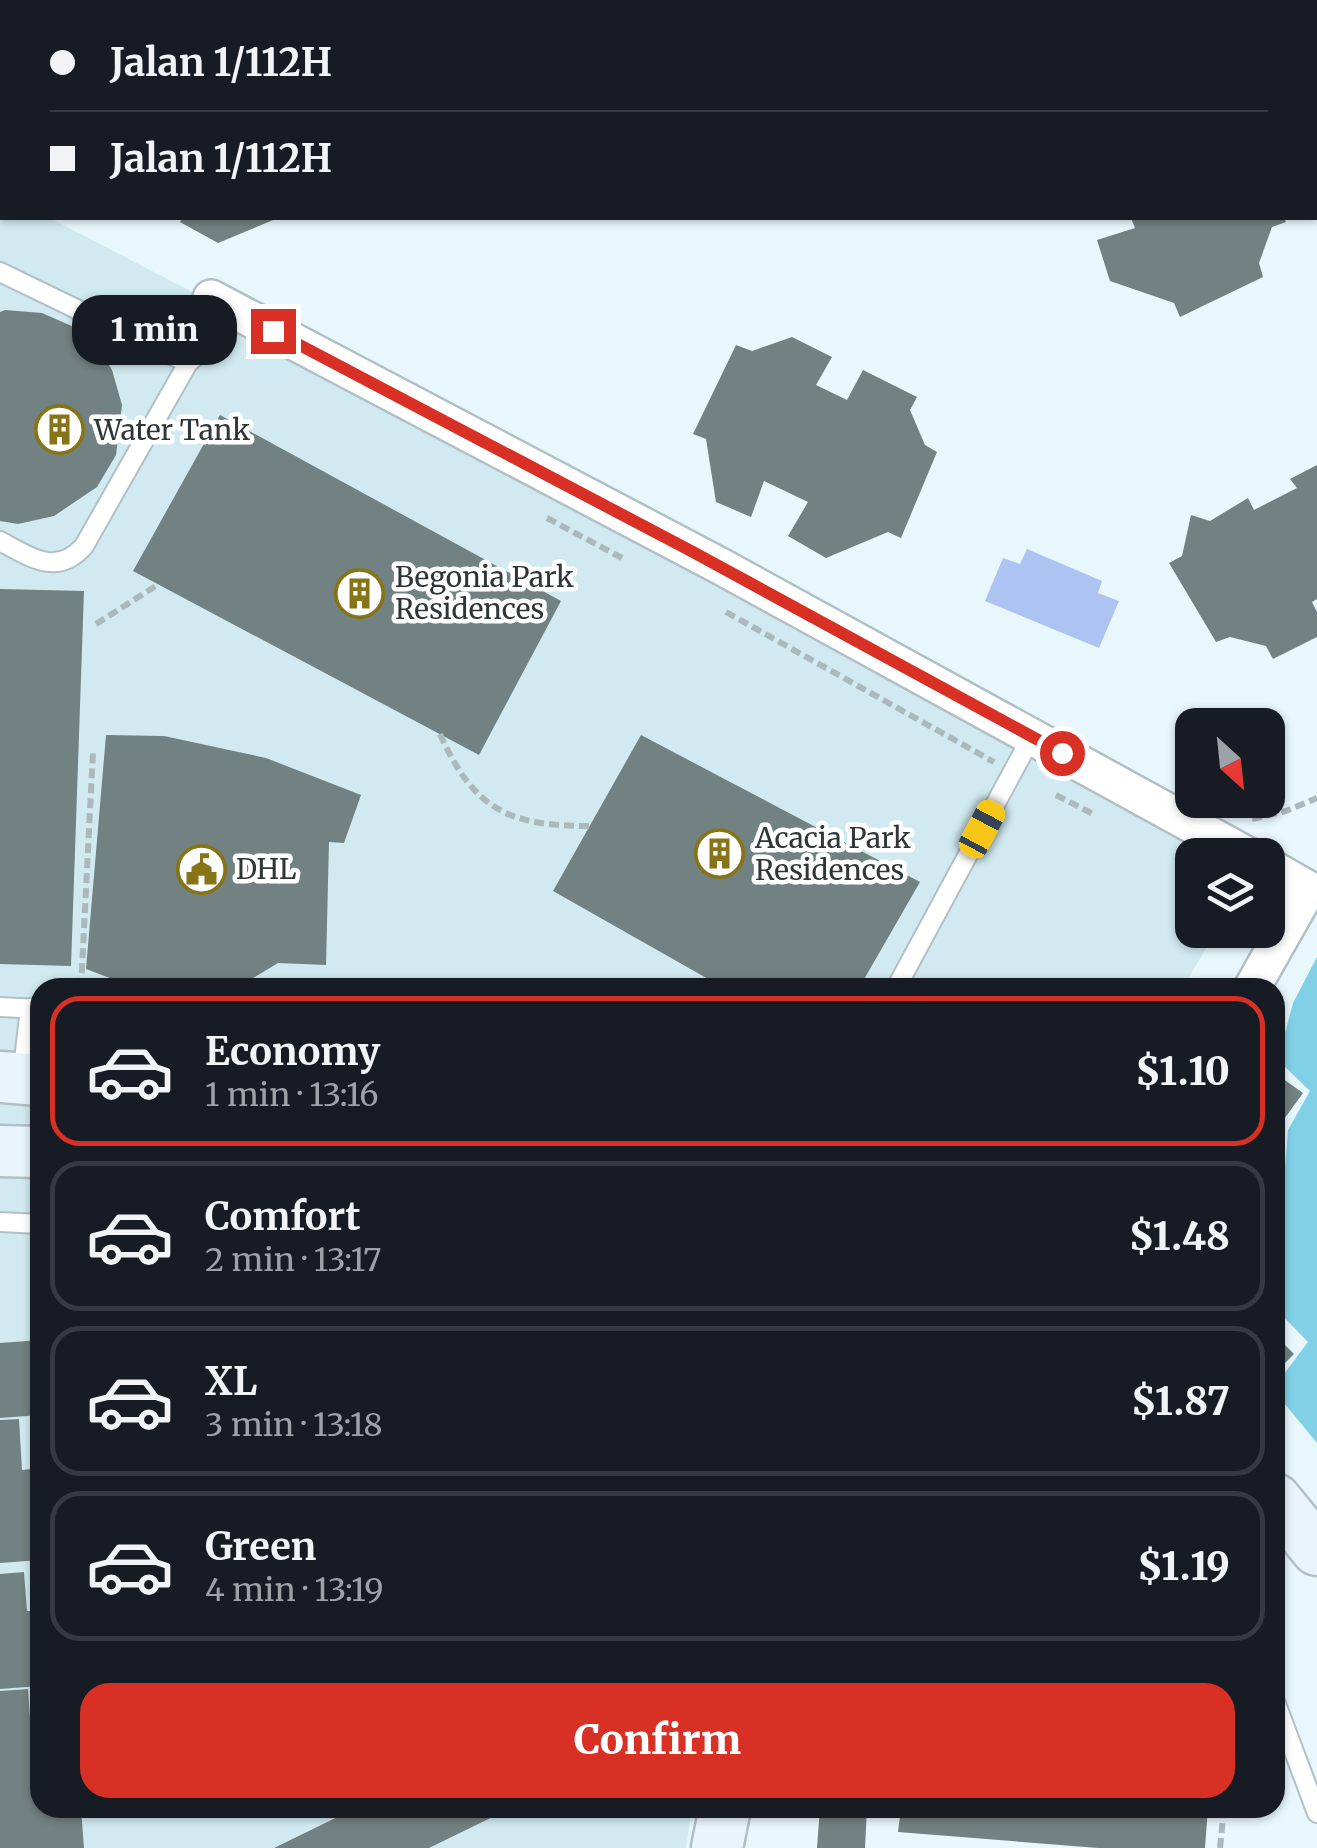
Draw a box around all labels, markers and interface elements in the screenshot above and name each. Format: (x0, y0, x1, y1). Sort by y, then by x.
text: Jalan 1/112H (110, 39, 332, 86)
text: Jalan 1/112H (110, 135, 332, 182)
callout: 1 min (73, 296, 238, 366)
route end (251, 309, 296, 354)
text: 1 min (111, 310, 198, 350)
building icon: Water Tank (33, 404, 85, 456)
place label: Water Tank (93, 412, 250, 448)
place label: Begonia Park Residences (395, 559, 574, 627)
building icon: Begonia Park Residences (334, 567, 386, 619)
north arrow (1175, 708, 1285, 818)
map controls (1175, 708, 1285, 948)
route start (1040, 731, 1085, 776)
car (955, 795, 1009, 863)
place label: Acacia Park Residences (754, 820, 911, 888)
building icon: Acacia Park Residences (694, 828, 746, 880)
button: layers (1175, 838, 1285, 948)
public building icon: DHL (175, 843, 227, 895)
place label: DHL (236, 851, 296, 887)
icon: car (85, 1026, 175, 1116)
text: Economy (205, 1028, 380, 1075)
text: $1.10 (1135, 1048, 1230, 1095)
text: 1 min · 13:16 (205, 1075, 379, 1115)
icon: car (85, 1191, 175, 1281)
text: Comfort (205, 1193, 361, 1240)
text: $1.48 (1129, 1213, 1230, 1260)
text: 2 min · 13:17 (205, 1240, 382, 1280)
icon: car (85, 1356, 175, 1446)
text: XL (205, 1358, 257, 1405)
text: $1.87 (1131, 1378, 1230, 1425)
text: 3 min · 13:18 (205, 1405, 383, 1445)
icon: car (85, 1521, 175, 1611)
text: Green (205, 1523, 316, 1570)
text: $1.19 (1137, 1543, 1230, 1590)
text: 4 min · 13:19 (205, 1570, 384, 1610)
button: Confirm (80, 1683, 1235, 1798)

